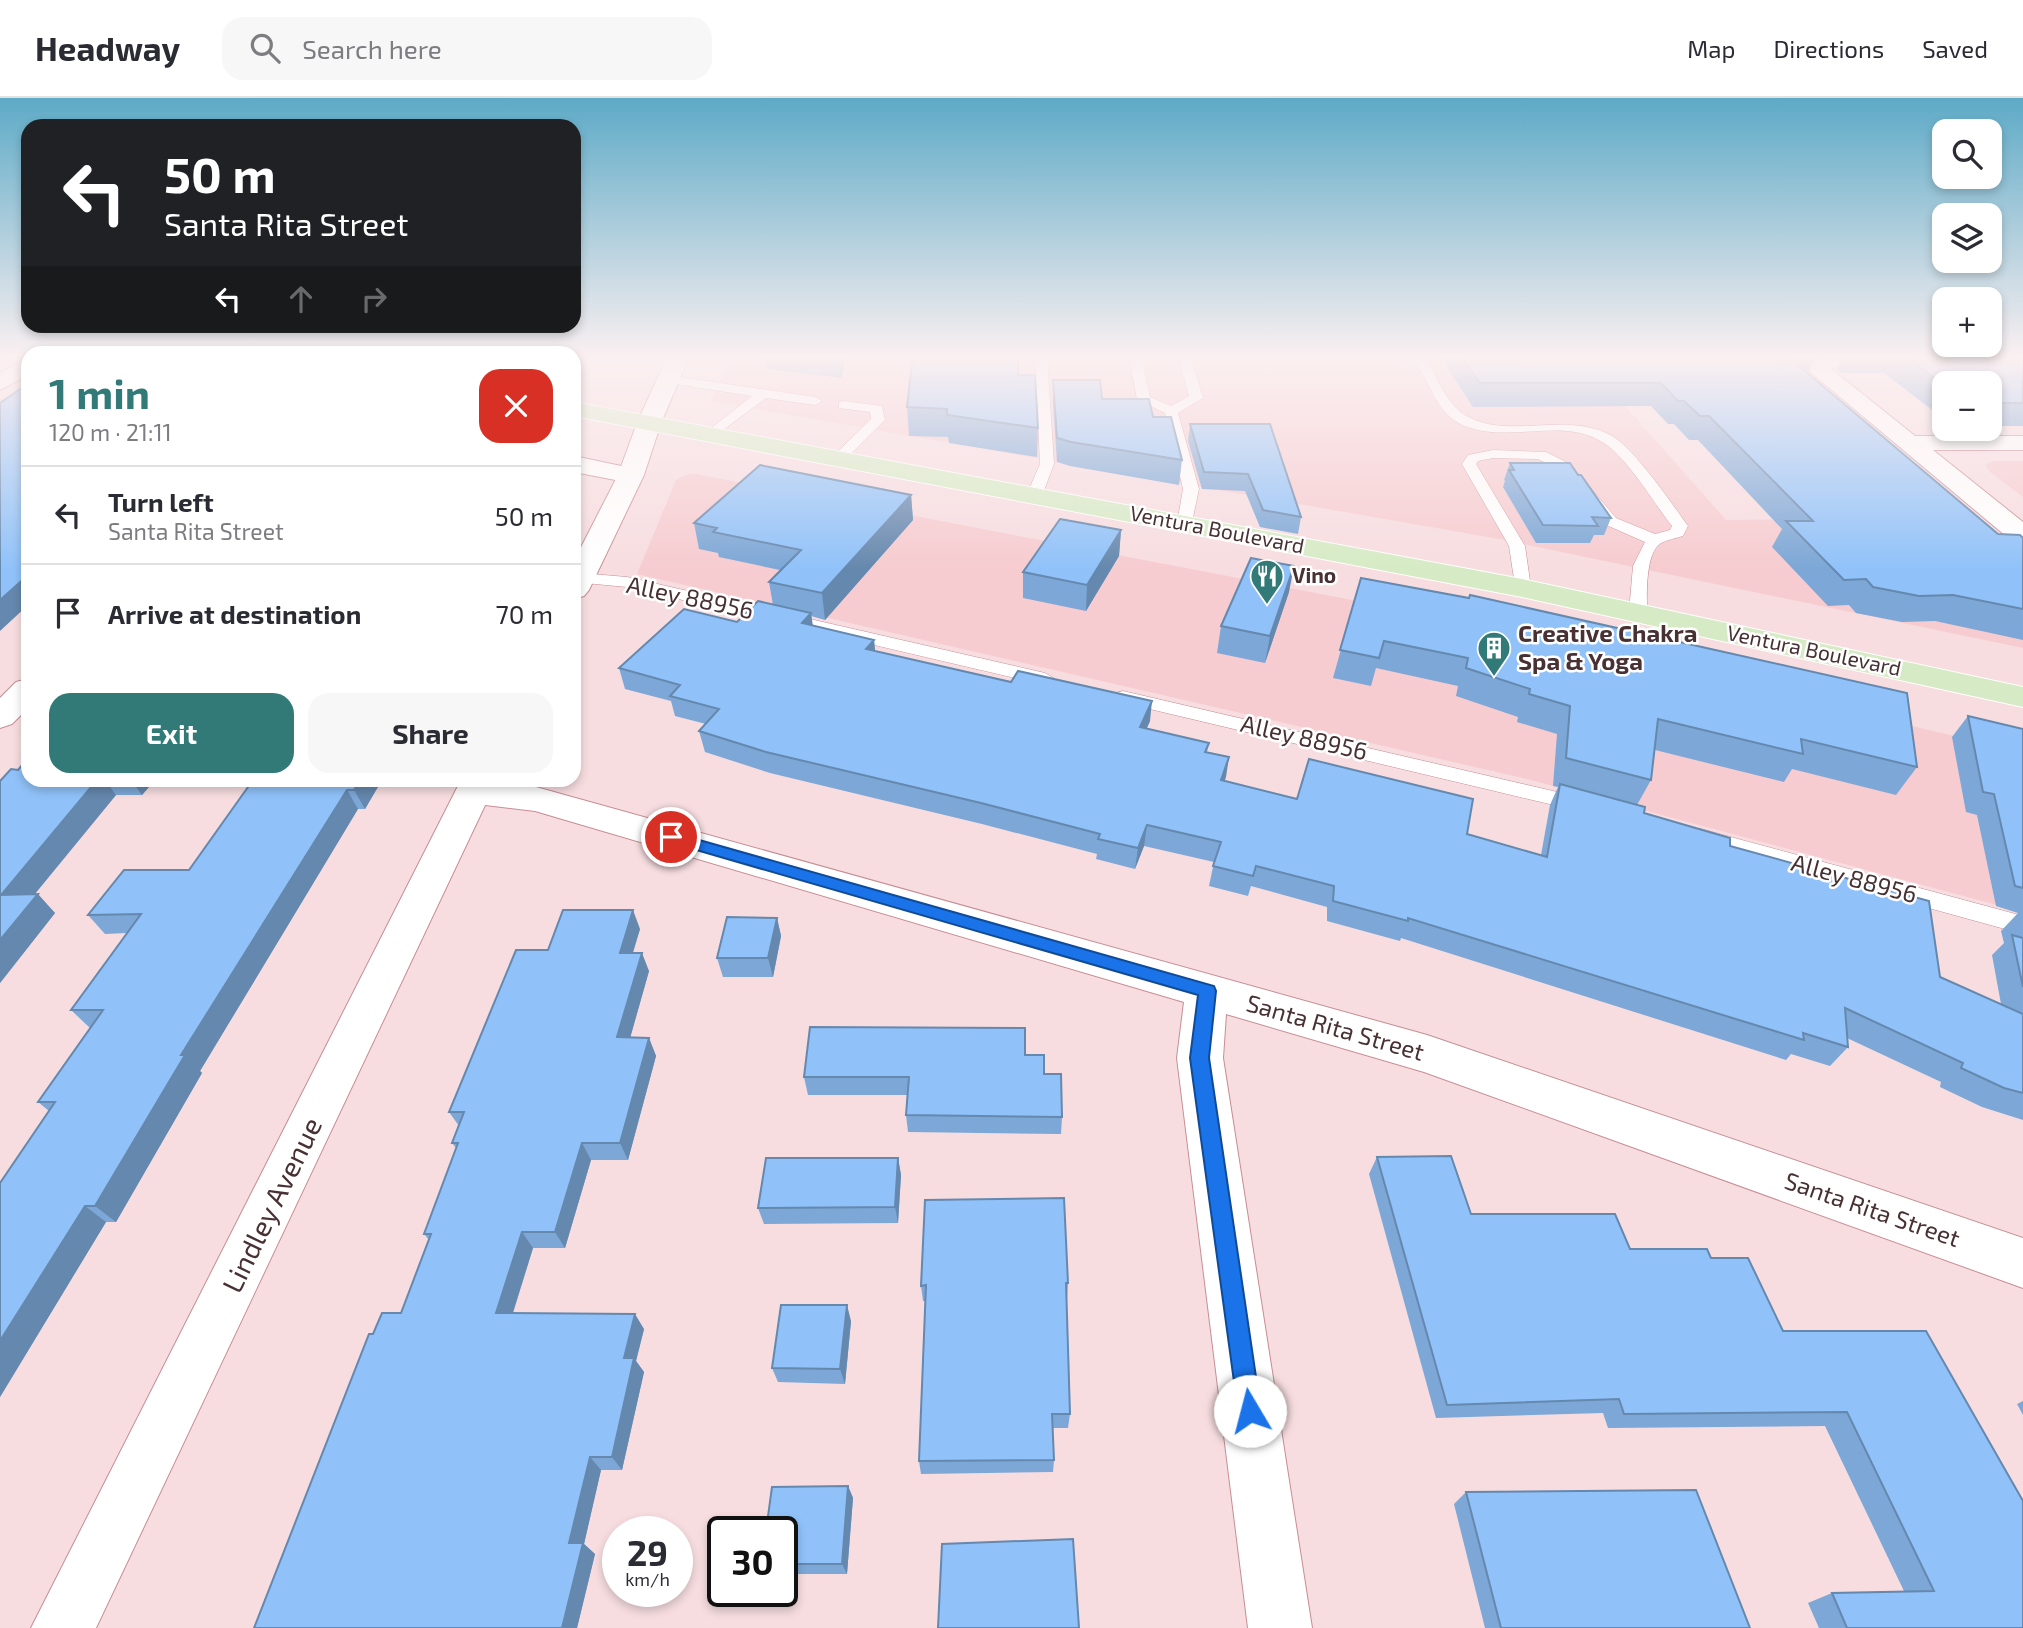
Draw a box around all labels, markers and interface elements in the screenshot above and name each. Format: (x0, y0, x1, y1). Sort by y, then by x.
search box (222, 17, 712, 80)
text: Headway (35, 28, 180, 68)
icon: search (246, 29, 284, 67)
text: Search here (302, 33, 442, 64)
text: Map (1687, 34, 1735, 63)
text: Directions (1773, 34, 1884, 63)
text: Saved (1922, 34, 1988, 63)
map controls (1932, 119, 2002, 441)
button: search (1932, 119, 2002, 189)
text: 50 m (164, 144, 276, 203)
icon: left (49, 147, 140, 238)
button: layers (1932, 203, 2002, 273)
text: Santa Rita Street (164, 204, 409, 242)
icon: left (209, 280, 247, 318)
icon: ahead (282, 280, 320, 318)
icon: right (355, 280, 393, 318)
button: + (1932, 287, 2002, 357)
text: 1 min (49, 367, 150, 417)
button: close (479, 369, 553, 443)
button: − (1932, 371, 2002, 441)
text: 120 m · 21:11 (49, 418, 172, 446)
text: Turn left (108, 486, 214, 517)
icon: left (49, 496, 87, 534)
street label: Ventura Boulevard (1128, 499, 1307, 558)
text: 50 m (495, 500, 553, 531)
text: Santa Rita Street (108, 517, 284, 545)
restaurant icon: Vino (1248, 557, 1286, 606)
place label: Vino (1292, 562, 1336, 587)
street label: Alley 88956 (624, 569, 756, 624)
icon: arrive (49, 594, 87, 632)
text: Arrive at destination (108, 598, 361, 629)
text: 70 m (495, 598, 553, 629)
place label: Creative Chakra Spa & Yoga (1518, 618, 1697, 675)
street label: Ventura Boulevard (1725, 619, 1904, 680)
building icon: Creative Chakra Spa & Yoga (1475, 629, 1513, 678)
button: Exit (49, 693, 294, 773)
button: Share (308, 693, 553, 773)
street label: Alley 88956 (1238, 708, 1370, 765)
pin (641, 807, 701, 867)
icon: arrive (652, 818, 690, 856)
street label: Alley 88956 (1788, 847, 1920, 908)
street label: Santa Rita Street (1243, 987, 1428, 1066)
street label: Lindley Avenue (214, 1111, 328, 1298)
street label: Santa Rita Street (1781, 1165, 1964, 1252)
position arrow (1213, 1374, 1287, 1448)
speed limit sign: 30 (707, 1516, 798, 1607)
text: 29 (627, 1531, 668, 1573)
text: km/h (625, 1568, 670, 1590)

